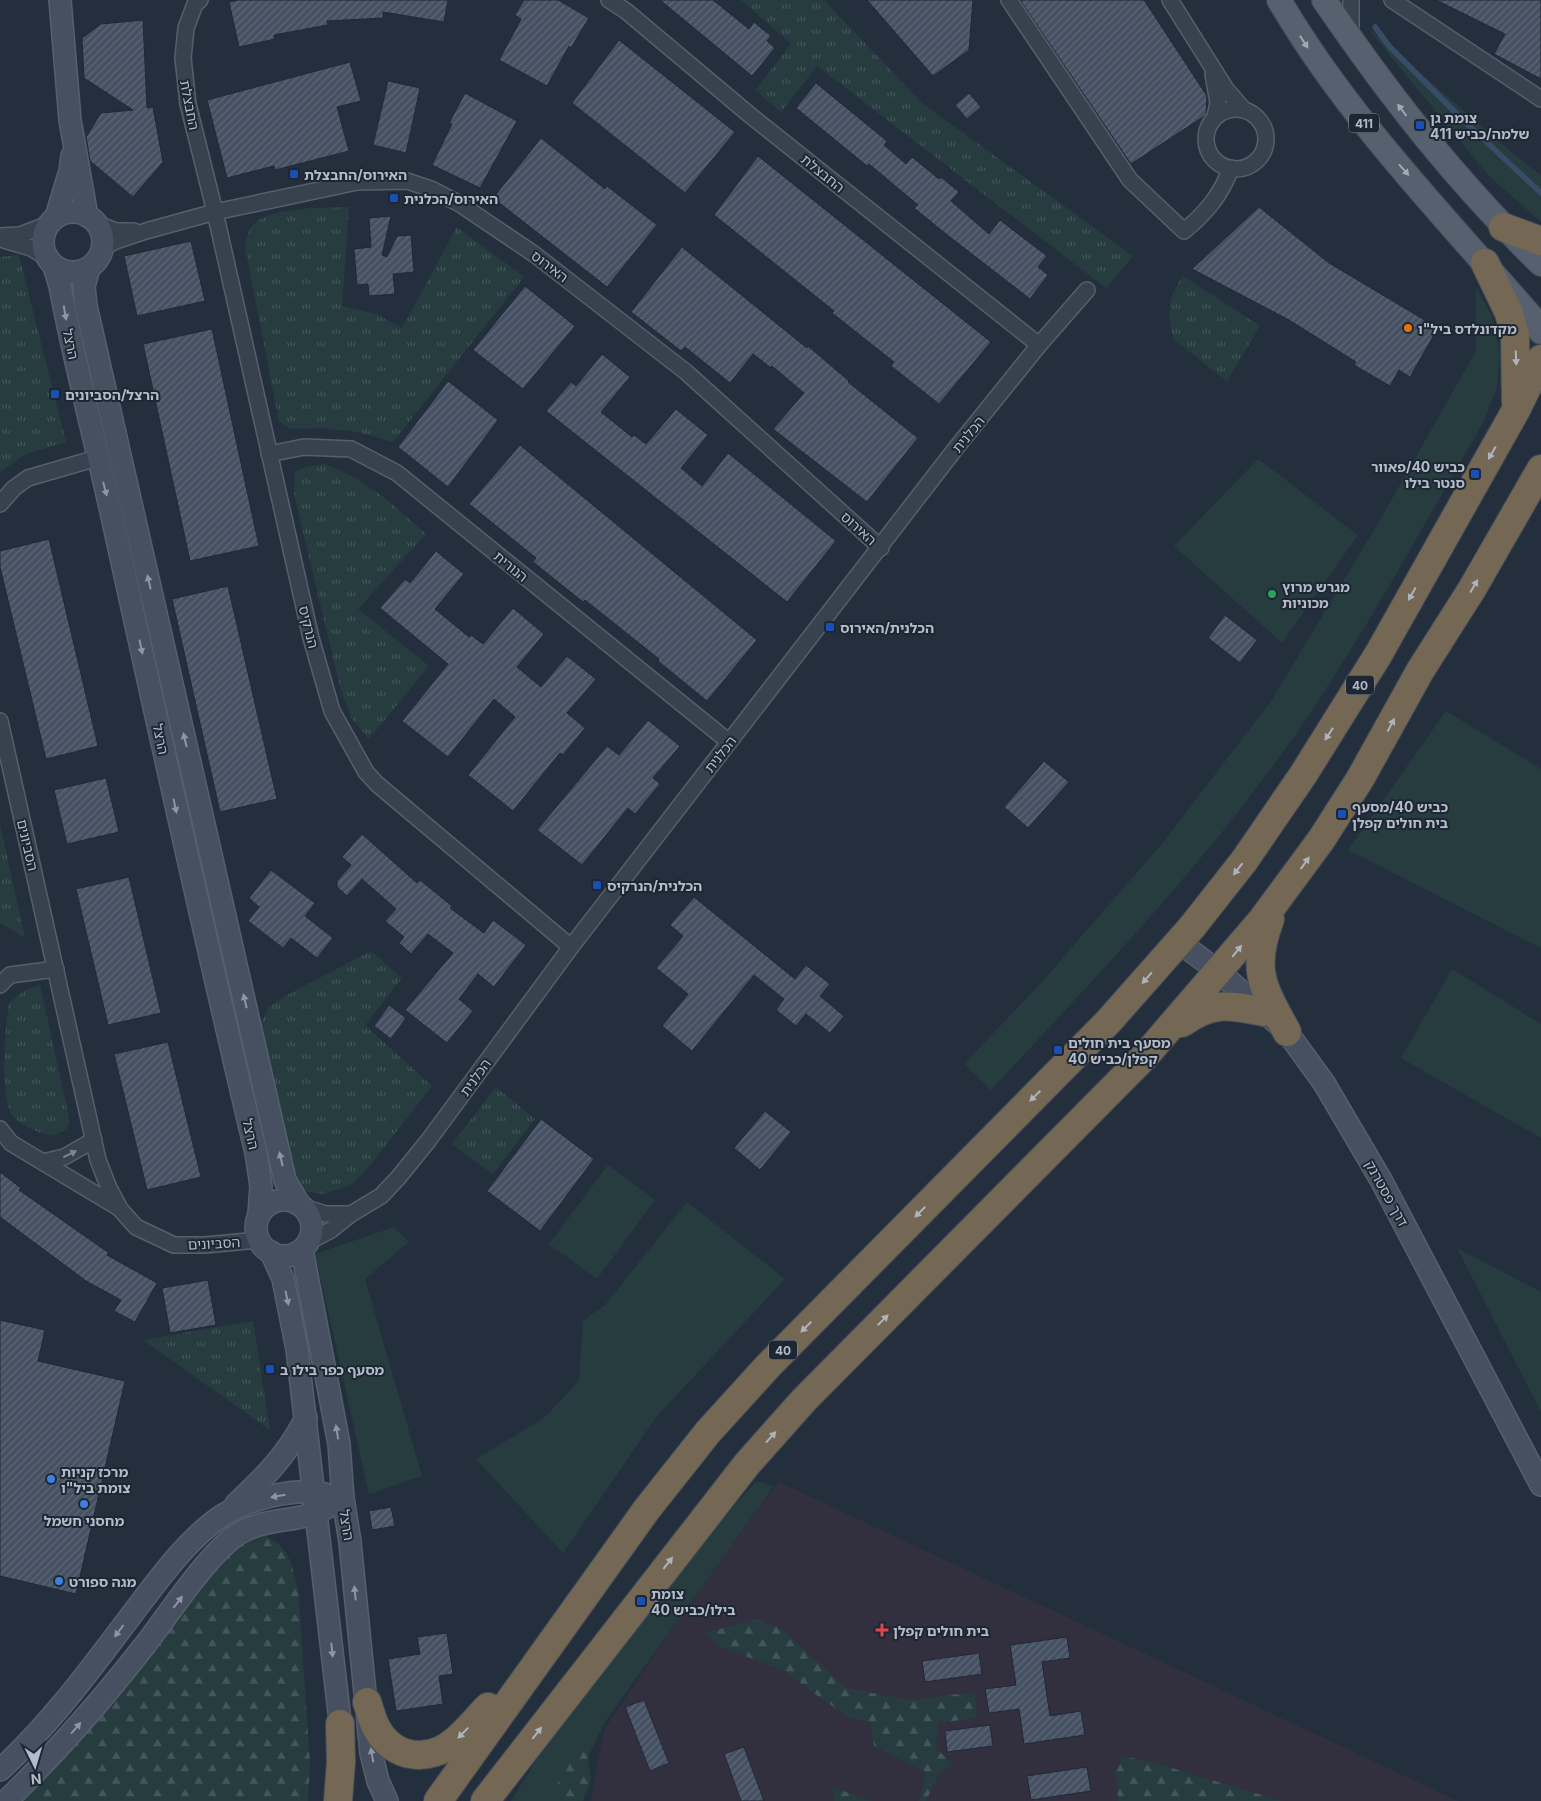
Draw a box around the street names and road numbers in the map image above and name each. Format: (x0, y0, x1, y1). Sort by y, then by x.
street label: החבצלת (177, 79, 203, 131)
road number: 411 (1349, 114, 1379, 132)
street label: החבצלת (798, 150, 848, 196)
street label: האירוס (528, 247, 572, 285)
street label: הרצל (59, 327, 83, 361)
street label: הכלנית (948, 412, 988, 456)
street label: האירוס (838, 508, 880, 548)
street label: הנורית (491, 547, 531, 585)
street label: הנרקיס (296, 604, 322, 650)
road number: 40 (1346, 676, 1374, 694)
street label: הרצל (149, 722, 173, 756)
street label: הכלנית (700, 732, 740, 776)
street label: הסביונים (14, 817, 42, 873)
street label: הכלנית (456, 1055, 494, 1099)
street label: הרצל (239, 1117, 263, 1151)
street label: דרך פסטרנק (1362, 1157, 1412, 1229)
street label: הסביונים (187, 1233, 241, 1253)
road number: 40 (769, 1340, 797, 1360)
street label: הרצל (336, 1508, 358, 1542)

